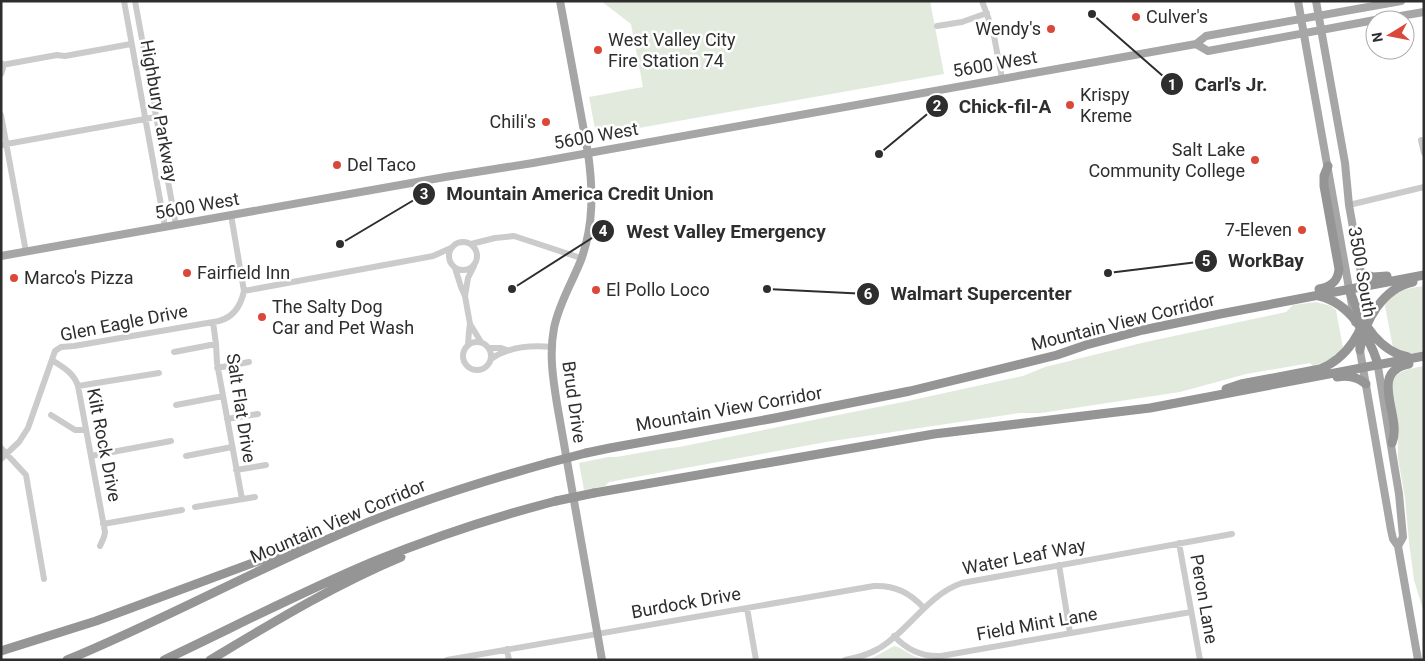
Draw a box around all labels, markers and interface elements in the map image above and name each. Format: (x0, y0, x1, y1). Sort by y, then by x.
place label: Culver's (1146, 6, 1208, 27)
north arrow (1365, 10, 1415, 60)
marker: Culver's (1130, 11, 1142, 23)
place label: Wendy's (975, 18, 1041, 39)
marker: Wendy's (1045, 23, 1057, 35)
place label: West Valley City Fire Station 74 (608, 29, 736, 71)
text: N (1368, 31, 1386, 44)
street label: Highbury Parkway (137, 38, 182, 184)
marker: West Valley City Fire Station 74 (592, 44, 604, 56)
street label: 5600 West (951, 46, 1039, 81)
callout: Carl's Jr. (1160, 67, 1277, 101)
text: Carl's Jr. (1195, 73, 1267, 96)
text: 1 (1168, 76, 1176, 94)
place label: Krispy Kreme (1080, 84, 1132, 126)
callout: Chick-fil-A (924, 89, 1062, 123)
text: Chick-fil-A (959, 95, 1051, 118)
text: 2 (933, 97, 942, 115)
marker: Krispy Kreme (1064, 99, 1076, 111)
place label: Chili's (490, 111, 536, 132)
marker: Chili's (540, 116, 552, 128)
street label: 5600 West (552, 118, 640, 153)
place label: Salt Lake Community College (1088, 139, 1245, 181)
place label: Del Taco (347, 154, 416, 175)
marker: Salt Lake Community College (1249, 154, 1261, 166)
marker: Del Taco (331, 159, 343, 171)
callout: Mountain America Credit Union (411, 177, 724, 211)
text: Mountain America Credit Union (446, 182, 714, 205)
text: 3 (420, 185, 428, 203)
street label: 5600 West (153, 188, 241, 223)
callout: West Valley Emergency (591, 214, 835, 248)
place label: 7-Eleven (1225, 219, 1292, 240)
text: West Valley Emergency (626, 220, 826, 243)
text: 4 (599, 222, 608, 240)
marker: 7-Eleven (1296, 224, 1308, 236)
street label: 3500 South (1344, 225, 1381, 319)
callout: WorkBay (1193, 244, 1314, 278)
text: WorkBay (1228, 249, 1304, 272)
text: 5 (1202, 252, 1210, 270)
place label: Fairfield Inn (197, 262, 290, 283)
place label: Marco's Pizza (24, 267, 134, 288)
marker: Fairfield Inn (181, 267, 193, 279)
marker: Marco's Pizza (8, 272, 20, 284)
callout: Walmart Supercenter (855, 277, 1081, 311)
place label: El Pollo Loco (606, 279, 710, 300)
text: Walmart Supercenter (890, 282, 1072, 305)
marker: El Pollo Loco (590, 284, 602, 296)
text: 6 (864, 285, 873, 303)
street label: Mountain View Corridor (1029, 288, 1217, 355)
place label: The Salty Dog Car and Pet Wash (272, 296, 414, 338)
street label: Glen Eagle Drive (58, 300, 189, 345)
marker: The Salty Dog Car and Pet Wash (256, 311, 268, 323)
street label: Salt Flat Drive (223, 352, 260, 464)
street label: Brud Drive (558, 360, 591, 444)
street label: Mountain View Corridor (634, 382, 824, 435)
street label: Kilt Rock Drive (83, 386, 126, 503)
street label: Mountain View Corridor (247, 474, 429, 567)
street label: Water Leaf Way (961, 534, 1088, 579)
street label: Peron Lane (1186, 553, 1223, 645)
street label: Burdock Drive (629, 583, 742, 622)
street label: Field Mint Lane (975, 603, 1099, 644)

